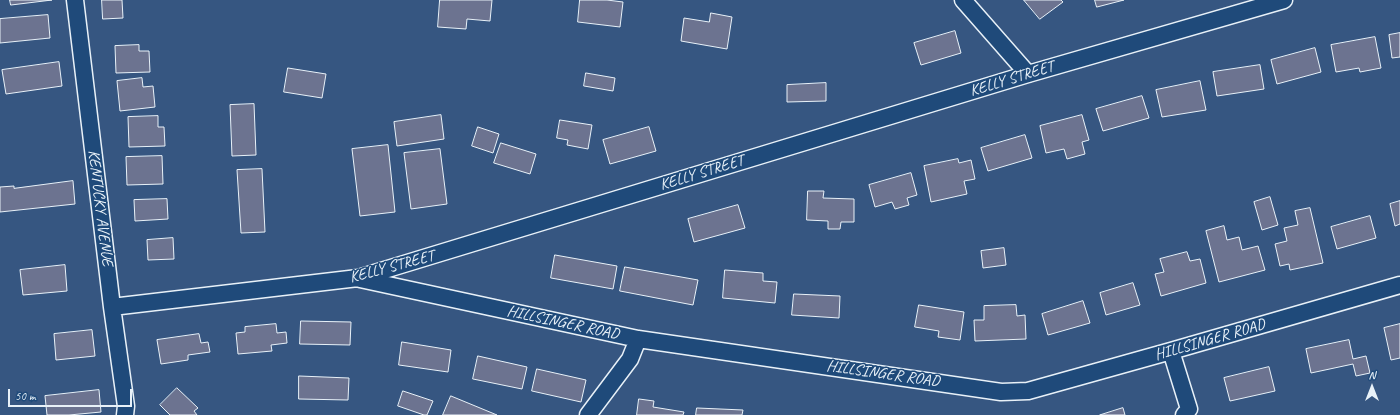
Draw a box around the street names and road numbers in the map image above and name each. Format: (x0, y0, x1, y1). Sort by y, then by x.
street label: KELLY STREET (968, 57, 1056, 101)
street label: KENTUCKY AVENUE (83, 149, 117, 267)
street label: KELLY STREET (658, 151, 746, 195)
street label: KELLY STREET (347, 246, 437, 288)
street label: HILLSINGER ROAD (505, 302, 621, 344)
street label: HILLSINGER ROAD (1153, 315, 1267, 365)
street label: HILLSINGER ROAD (825, 357, 941, 391)

